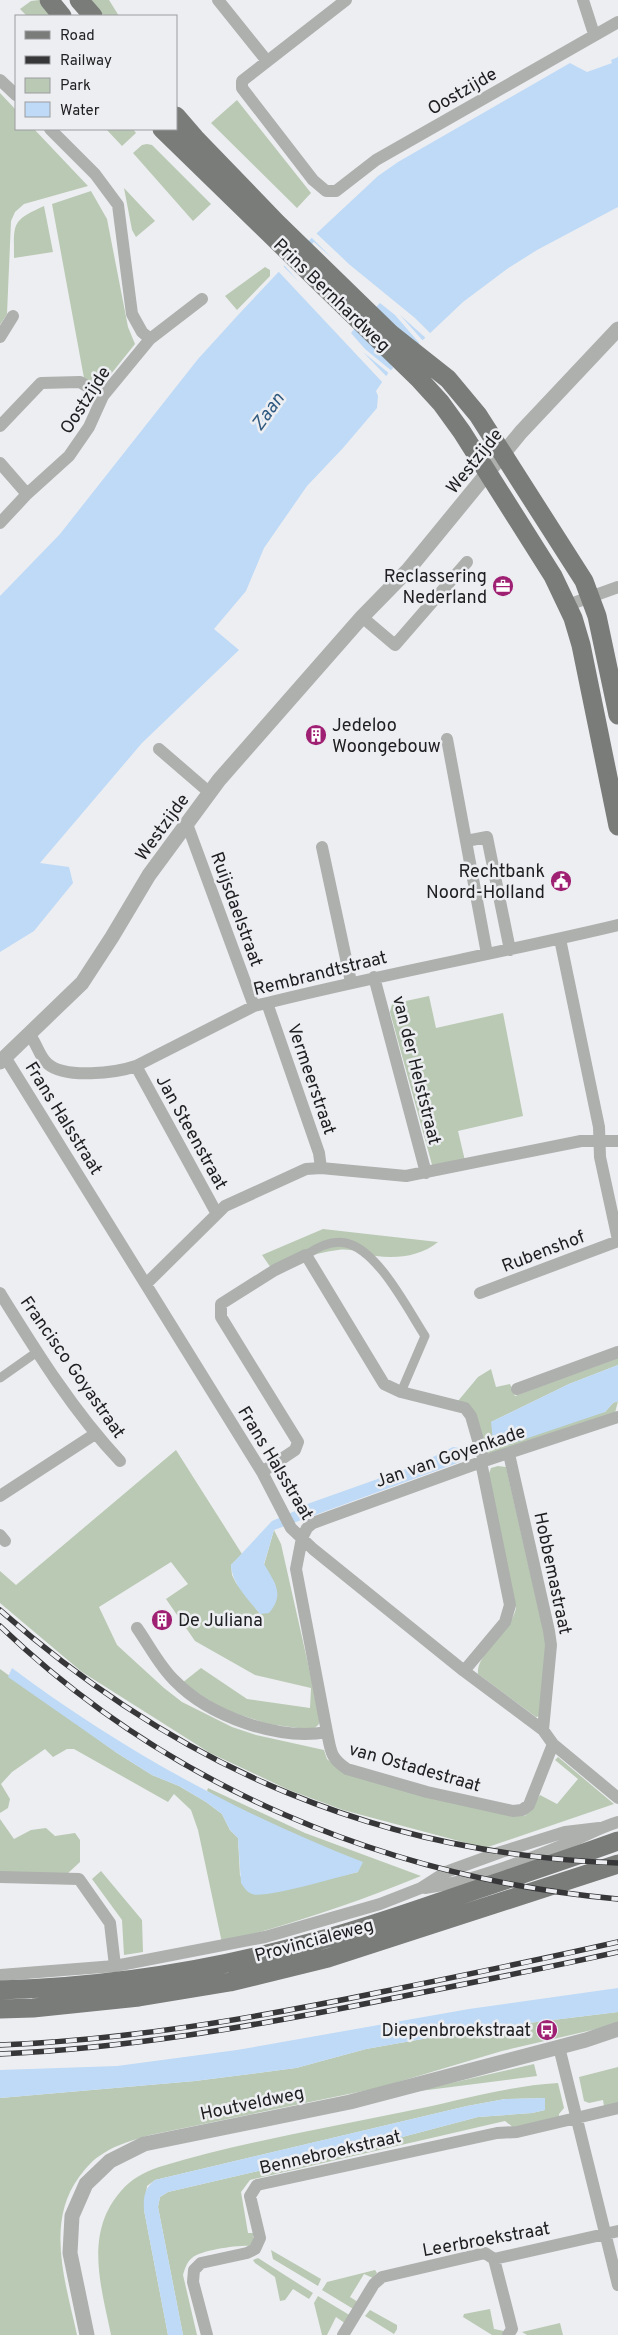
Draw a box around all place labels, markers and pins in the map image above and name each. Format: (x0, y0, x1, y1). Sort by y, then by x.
place label: Reclassering Nederland (384, 566, 487, 610)
office icon: Reclassering Nederland (491, 574, 515, 598)
place label: Jedeloo Woongebouw (332, 715, 441, 759)
building icon: Jedeloo Woongebouw (304, 723, 328, 747)
place label: Rechtbank Noord-Holland (426, 861, 545, 905)
public building icon: Rechtbank Noord-Holland (549, 869, 573, 893)
building icon: De Juliana (150, 1608, 174, 1632)
place label: De Juliana (178, 1610, 263, 1633)
bus stop icon: Diepenbroekstraat (535, 2018, 559, 2042)
place label: Diepenbroekstraat (381, 2020, 531, 2043)

